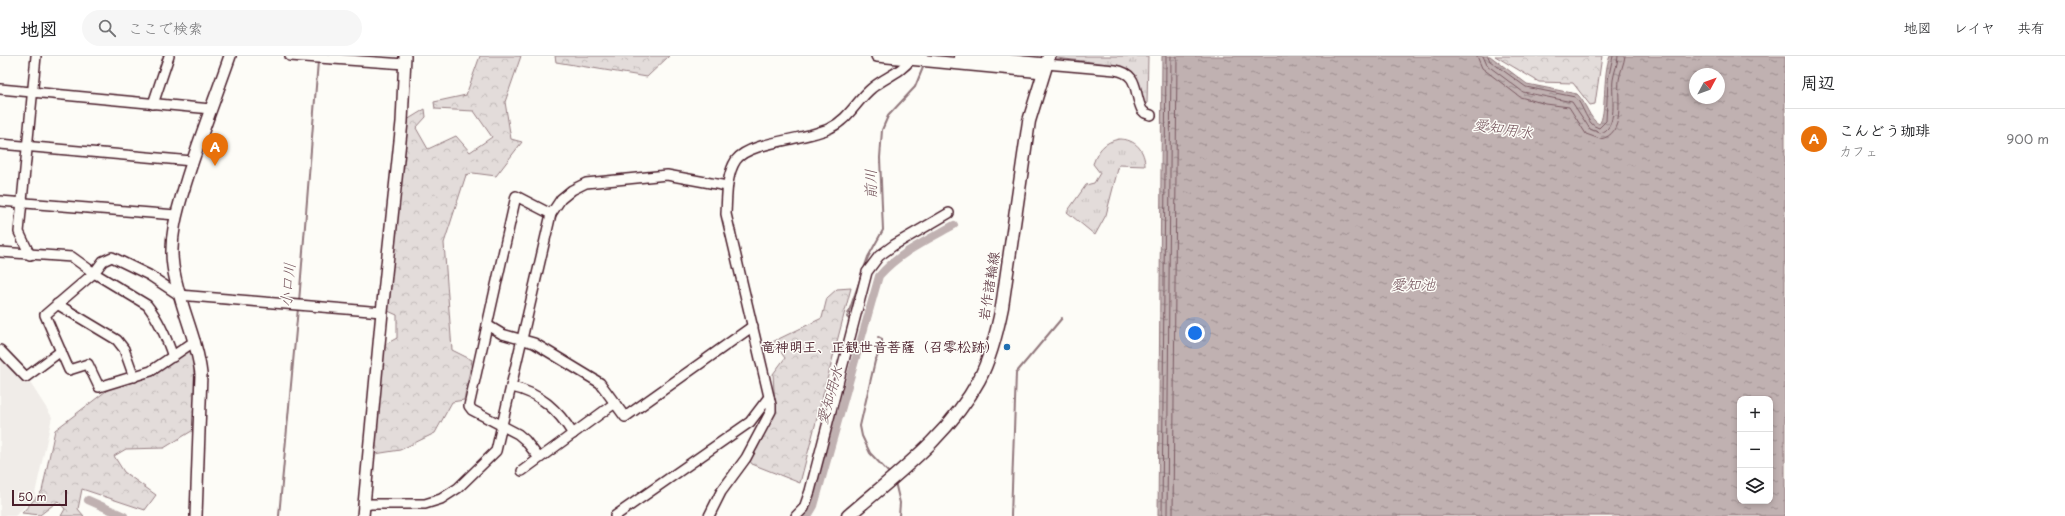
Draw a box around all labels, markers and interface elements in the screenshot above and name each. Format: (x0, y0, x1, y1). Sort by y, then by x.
search box (82, 10, 362, 46)
text: 地図 (20, 14, 58, 42)
text: ここで検索 (128, 16, 203, 39)
icon: search (96, 17, 118, 39)
text: 地図 (1904, 17, 1932, 38)
text: レイヤ (1954, 17, 1995, 38)
text: 共有 (2017, 17, 2045, 38)
north arrow (1689, 68, 1725, 104)
text: 周辺 (1801, 69, 1835, 95)
water label: 愛知用水 (1472, 111, 1535, 144)
text: こんどう珈琲 (1839, 118, 1930, 141)
text: A (1809, 129, 1819, 148)
text: 900 m (2006, 129, 2049, 148)
pin: A (202, 133, 228, 166)
text: カフェ (1839, 141, 1878, 160)
water label: 前川 (858, 169, 881, 199)
street label: 岩作諸輪線 (973, 250, 1004, 322)
water label: 小口川 (273, 261, 300, 308)
water label: 愛知池 (1390, 272, 1436, 295)
your location (1185, 323, 1205, 343)
place label: 竜神明王、正観世音菩薩（召零松跡） (761, 336, 999, 357)
marker: 竜神明王、正観世音菩薩（召零松跡） (1002, 342, 1012, 352)
water label: 愛知用水 (809, 363, 848, 427)
map controls (1737, 396, 1773, 504)
button: + (1737, 396, 1773, 432)
button: − (1737, 432, 1773, 468)
button: layers (1737, 468, 1773, 504)
scale bar (12, 488, 67, 507)
text: 50 m (18, 488, 47, 505)

